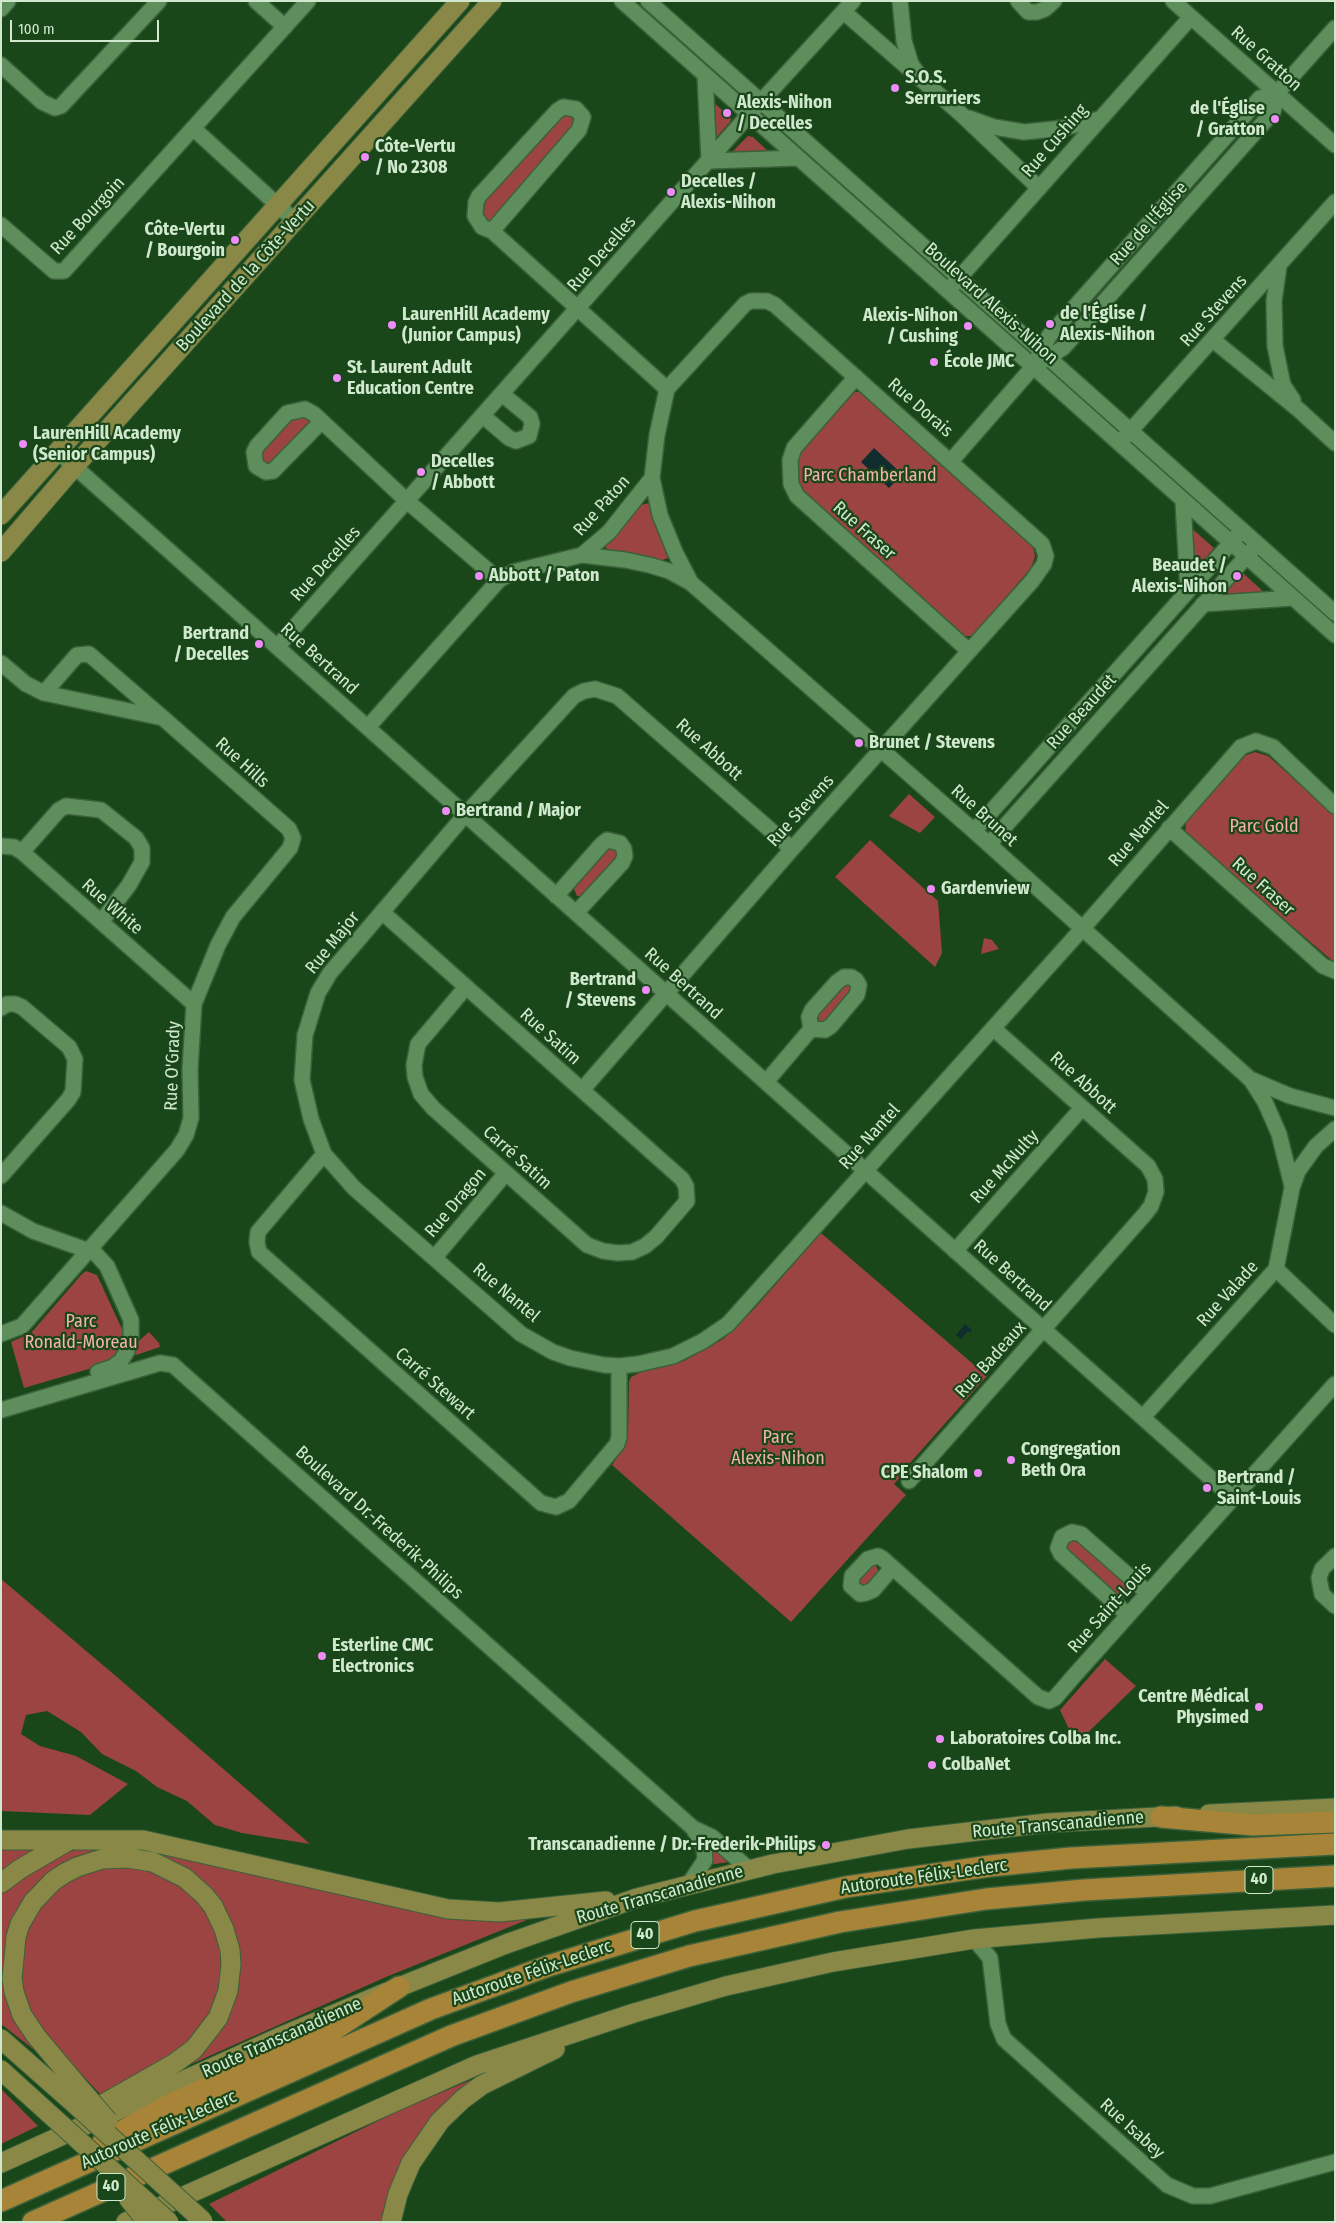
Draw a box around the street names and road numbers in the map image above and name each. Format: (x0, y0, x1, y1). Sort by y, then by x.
street label: Rue Gratton (1226, 22, 1306, 96)
street label: Rue Cushing (1017, 100, 1093, 182)
street label: Rue Bourgoin (46, 173, 130, 259)
street label: Rue de l'Église (1106, 178, 1192, 270)
street label: Boulevard de la Côte-Vertu (172, 196, 320, 356)
street label: Rue Decelles (563, 211, 641, 297)
street label: Boulevard Alexis-Nihon (920, 239, 1062, 369)
street label: Rue Stevens (1176, 270, 1252, 352)
street label: Rue Dorais (883, 374, 957, 442)
street label: Rue Paton (569, 471, 635, 541)
street label: Rue Fraser (828, 497, 900, 565)
street label: Rue Decelles (287, 522, 365, 606)
street label: Rue Bertrand (276, 619, 362, 699)
street label: Rue Beaudet (1043, 670, 1121, 754)
street label: Rue Abbott (671, 714, 747, 786)
street label: Rue Hills (211, 733, 273, 793)
street label: Rue Stevens (763, 770, 839, 852)
street label: Rue Brunet (946, 780, 1022, 852)
street label: Rue Nantel (1104, 796, 1174, 872)
street label: Rue Fraser (1227, 853, 1299, 921)
street label: Rue White (77, 874, 147, 940)
street label: Rue Major (301, 907, 365, 979)
street label: Rue Bertrand (640, 944, 726, 1024)
street label: Rue Satim (515, 1004, 585, 1070)
street label: Rue O'Grady (161, 1021, 185, 1111)
street label: Rue Abbott (1045, 1047, 1121, 1119)
street label: Rue Nantel (835, 1100, 905, 1174)
street label: Carré Satim (478, 1122, 556, 1194)
street label: Rue McNulty (966, 1126, 1044, 1208)
street label: Rue Dragon (421, 1164, 491, 1242)
street label: Rue Bertrand (969, 1236, 1055, 1316)
street label: Rue Valade (1193, 1257, 1263, 1331)
street label: Rue Nantel (468, 1259, 544, 1327)
street label: Rue Badeaux (951, 1317, 1031, 1403)
street label: Carré Stewart (391, 1343, 479, 1425)
street label: Boulevard Dr.-Frederik-Philips (291, 1442, 467, 1604)
street label: Rue Saint-Louis (1064, 1558, 1156, 1658)
street label: Route Transcanadienne (971, 1807, 1145, 1843)
street label: Autoroute Félix-Leclerc (839, 1855, 1009, 1899)
street label: Route Transcanadienne (574, 1861, 746, 1929)
road number: 40 (1245, 1866, 1273, 1894)
road number: 40 (631, 1922, 659, 1948)
street label: Autoroute Félix-Leclerc (449, 1935, 615, 2011)
street label: Route Transcanadienne (199, 1993, 365, 2083)
street label: Autoroute Félix-Leclerc (78, 2086, 240, 2174)
street label: Rue Isabey (1095, 2094, 1169, 2164)
road number: 40 (97, 2174, 125, 2200)

